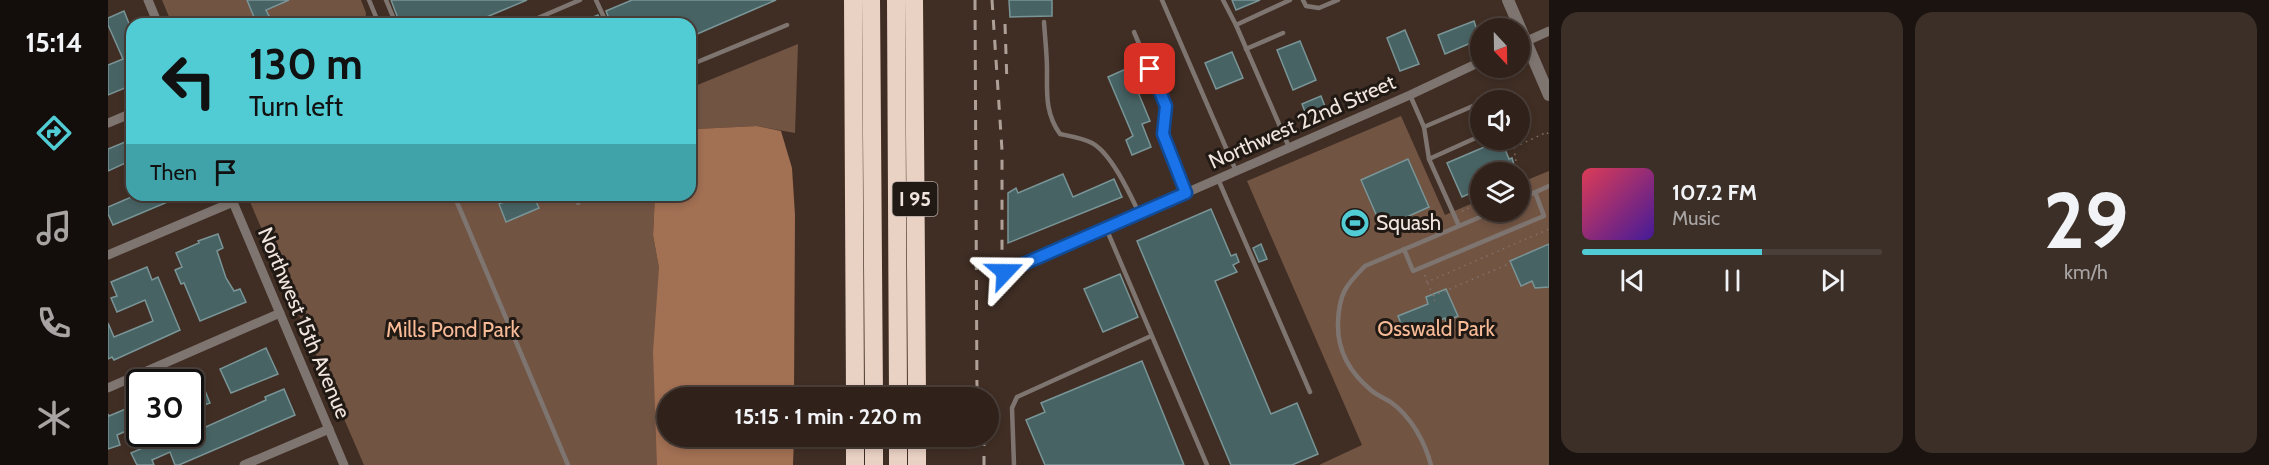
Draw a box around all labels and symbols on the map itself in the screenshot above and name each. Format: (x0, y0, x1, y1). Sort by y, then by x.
north arrow (1470, 18, 1530, 78)
pin (1124, 43, 1175, 94)
street label: Northwest 22nd Street (1205, 69, 1399, 174)
road number: I 95 (892, 182, 938, 216)
sports icon: Squash (1339, 207, 1371, 239)
place label: Squash (1376, 210, 1441, 235)
street label: Northwest 15th Avenue (253, 223, 356, 422)
position arrow (973, 240, 1037, 304)
park label: Osswald Park (1377, 316, 1495, 341)
park label: Mills Pond Park (386, 317, 521, 342)
speed limit sign: 30 (126, 369, 204, 447)

